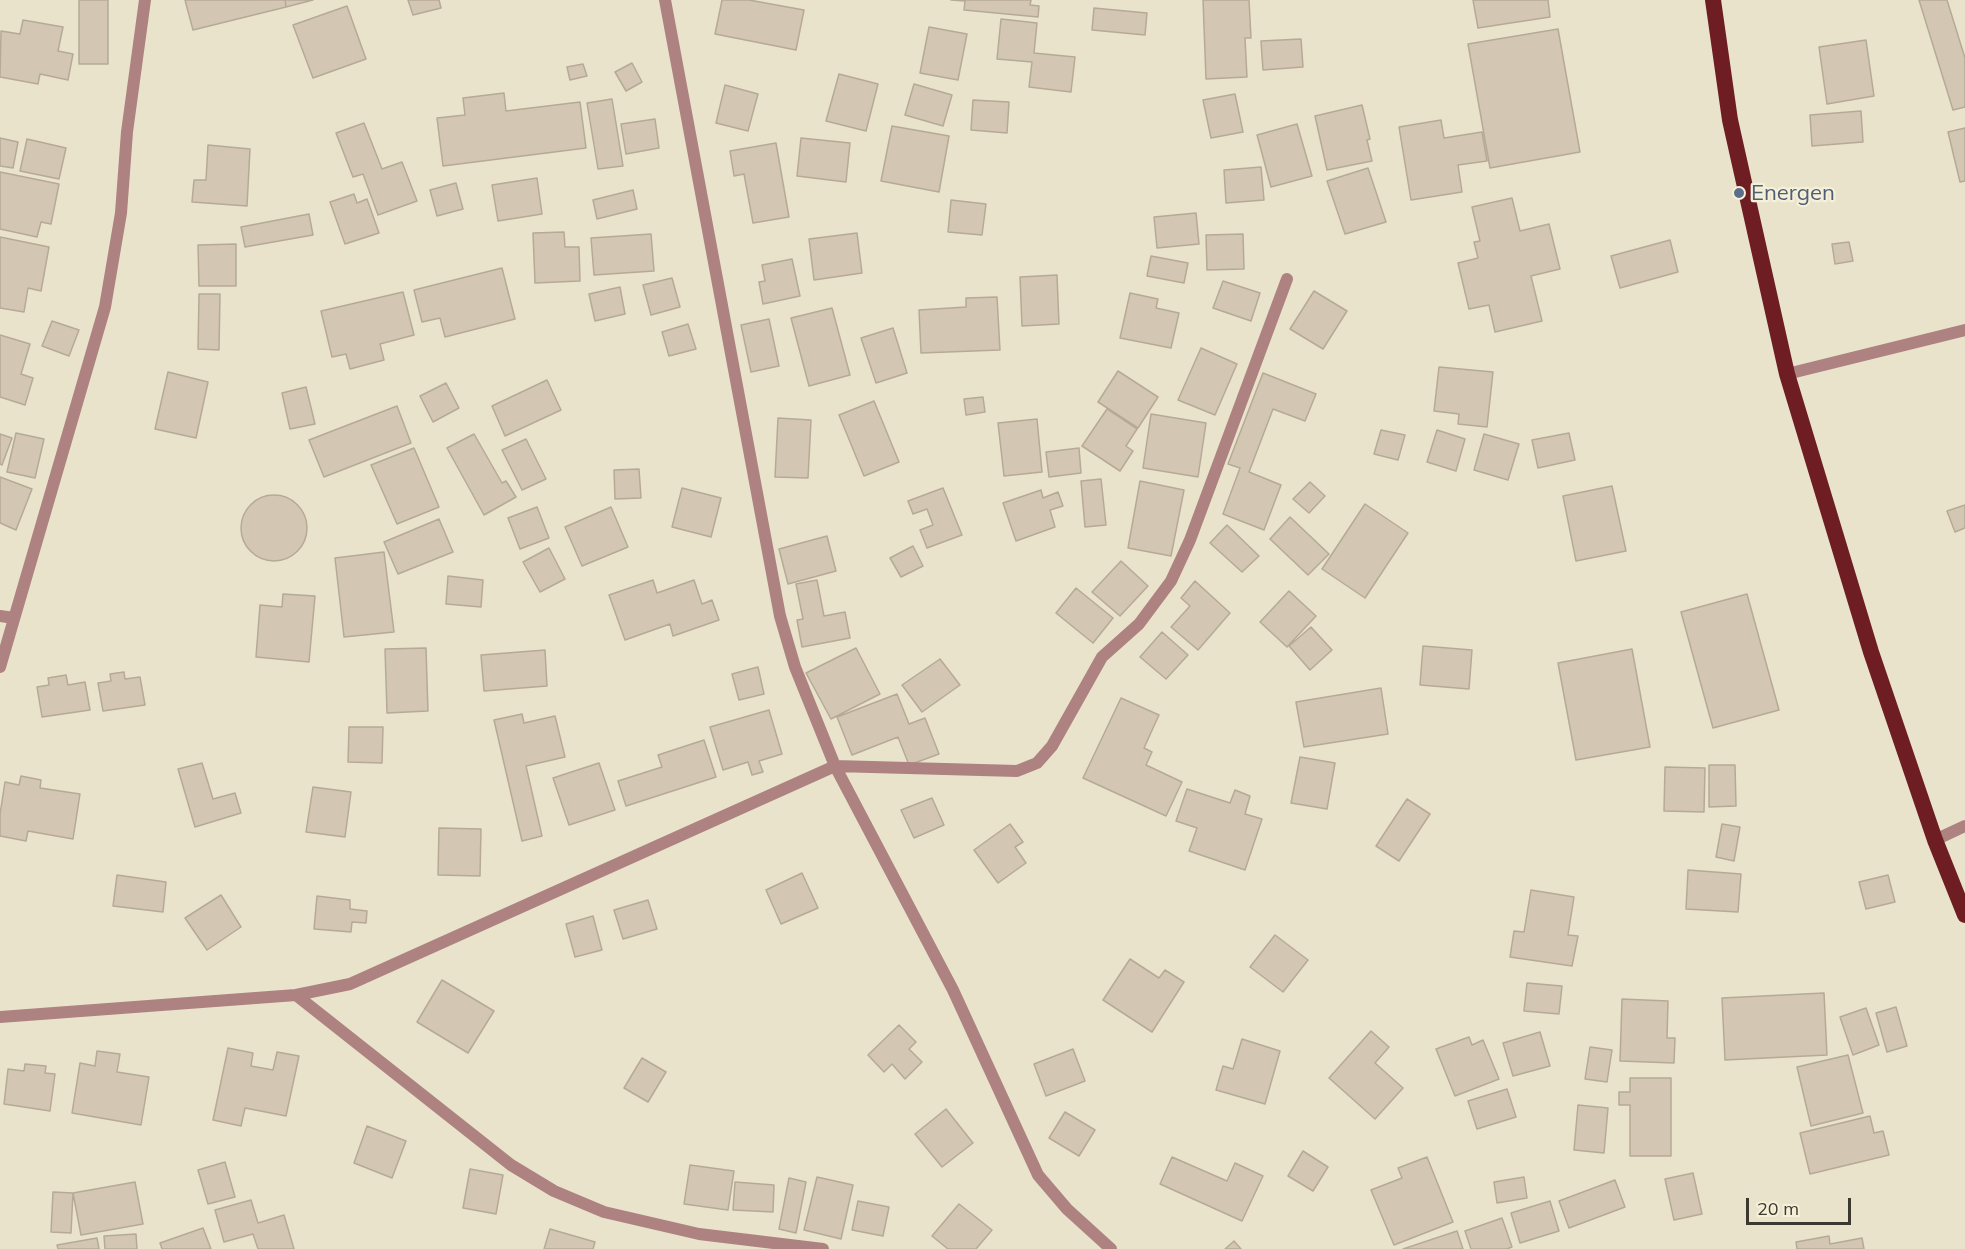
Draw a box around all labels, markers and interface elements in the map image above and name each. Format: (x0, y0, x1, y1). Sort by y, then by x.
place label: Energen (1751, 180, 1835, 206)
marker: Energen (1732, 186, 1746, 200)
scale bar (1749, 1186, 1854, 1224)
text: 20 m (1757, 1197, 1799, 1220)

